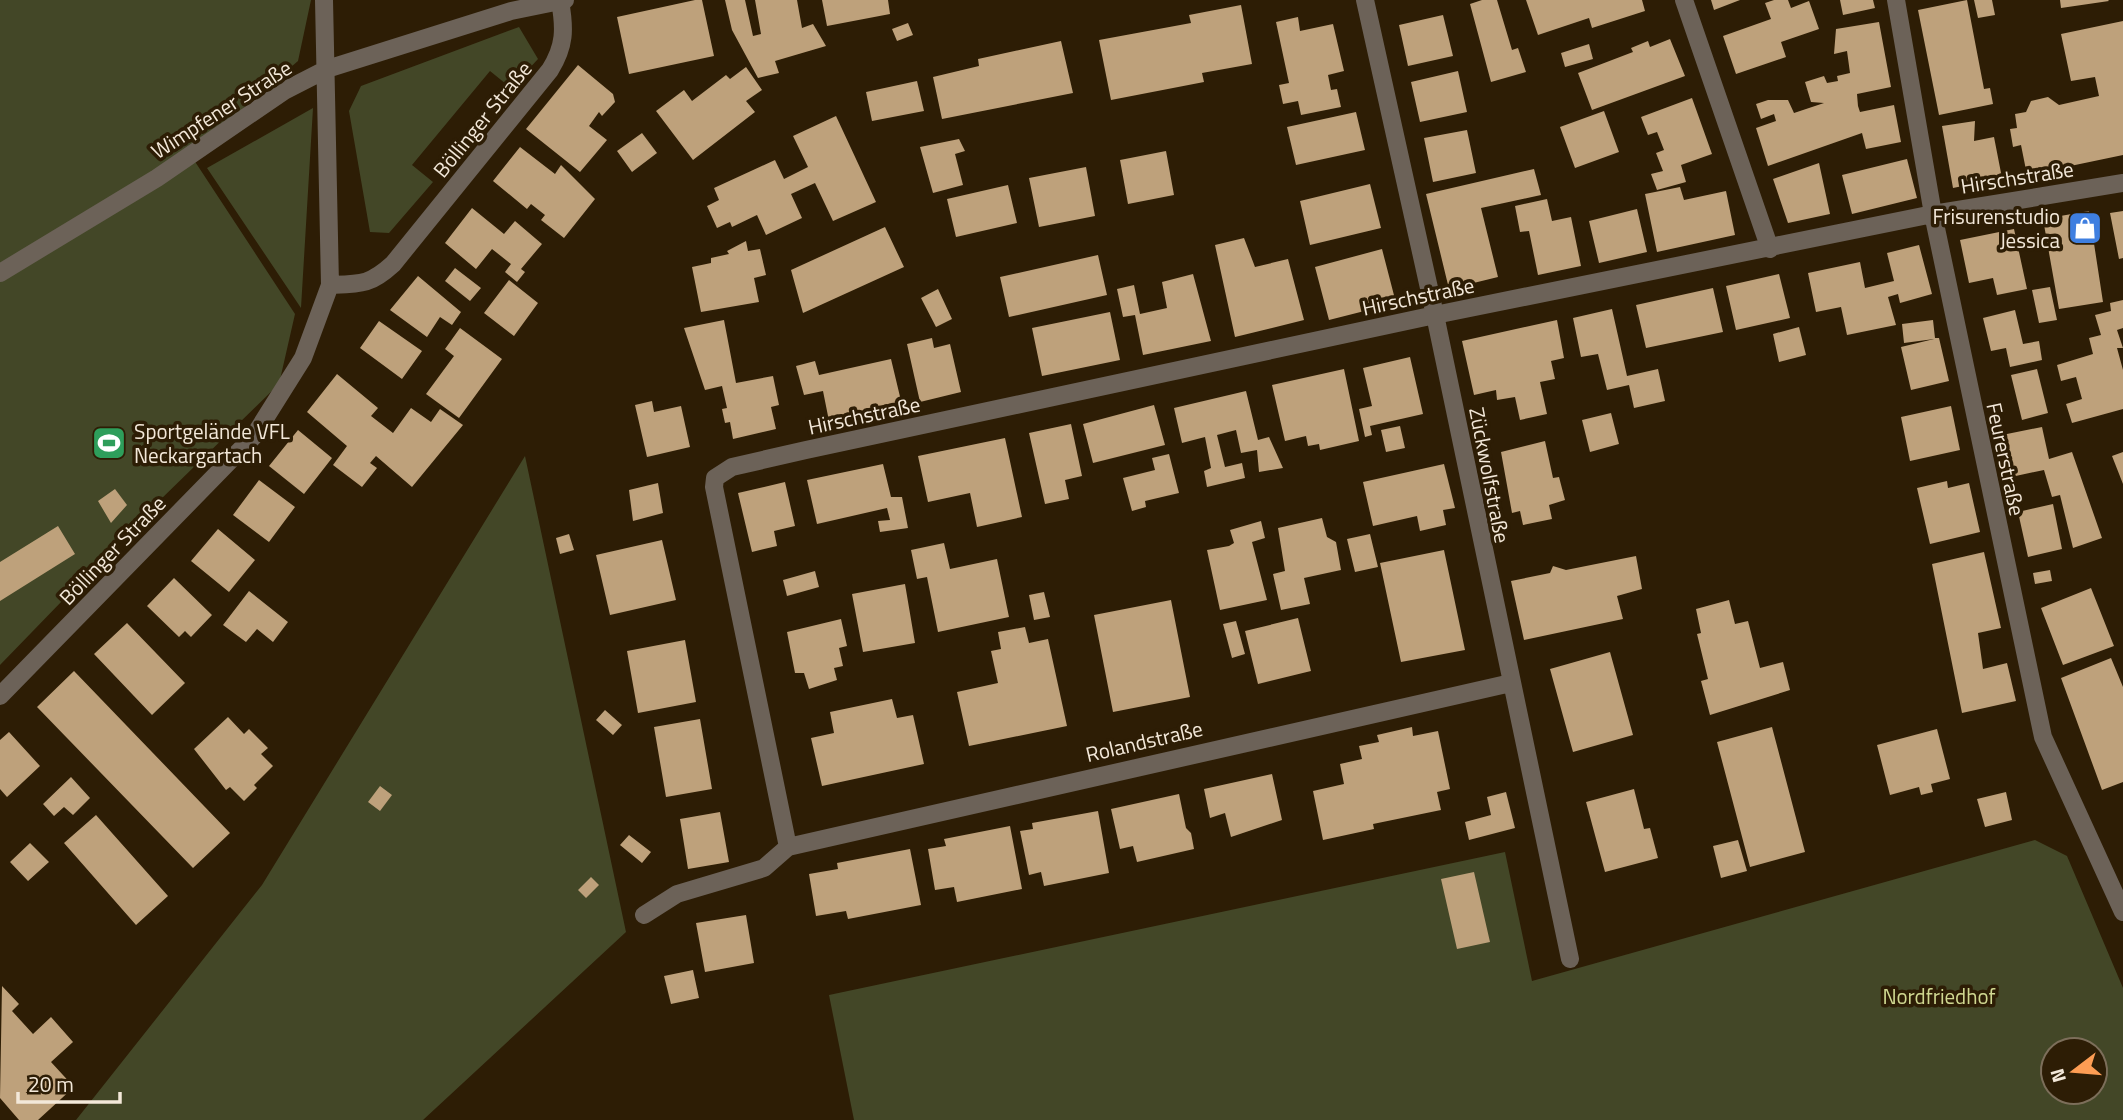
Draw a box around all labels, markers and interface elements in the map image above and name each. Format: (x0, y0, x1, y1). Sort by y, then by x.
street label: Wimpfener Straße (144, 51, 298, 167)
street label: Böllinger Straße (425, 54, 539, 184)
street label: Hirschstraße (1958, 152, 2076, 202)
place label: Frisurenstudio Jessica (1933, 200, 2060, 256)
shop icon: Frisurenstudio Jessica (2066, 209, 2104, 247)
street label: Hirschstraße (1359, 269, 1477, 323)
street label: Hirschstraße (805, 388, 923, 442)
street label: Feurerstraße (1978, 399, 2034, 519)
street label: Zückwolfstraße (1461, 404, 1519, 546)
place label: Sportgelände VFL Neckargartach (134, 415, 290, 471)
sports icon: Sportgelände VFL Neckargartach (90, 424, 128, 462)
street label: Böllinger Straße (51, 488, 173, 612)
street label: Rolandstraße (1082, 712, 1206, 770)
park label: Nordfriedhof (1882, 980, 1996, 1012)
north arrow (2039, 1036, 2109, 1106)
scale bar (18, 1060, 119, 1104)
text: N (2041, 1065, 2073, 1086)
text: 20 m (28, 1068, 74, 1100)

